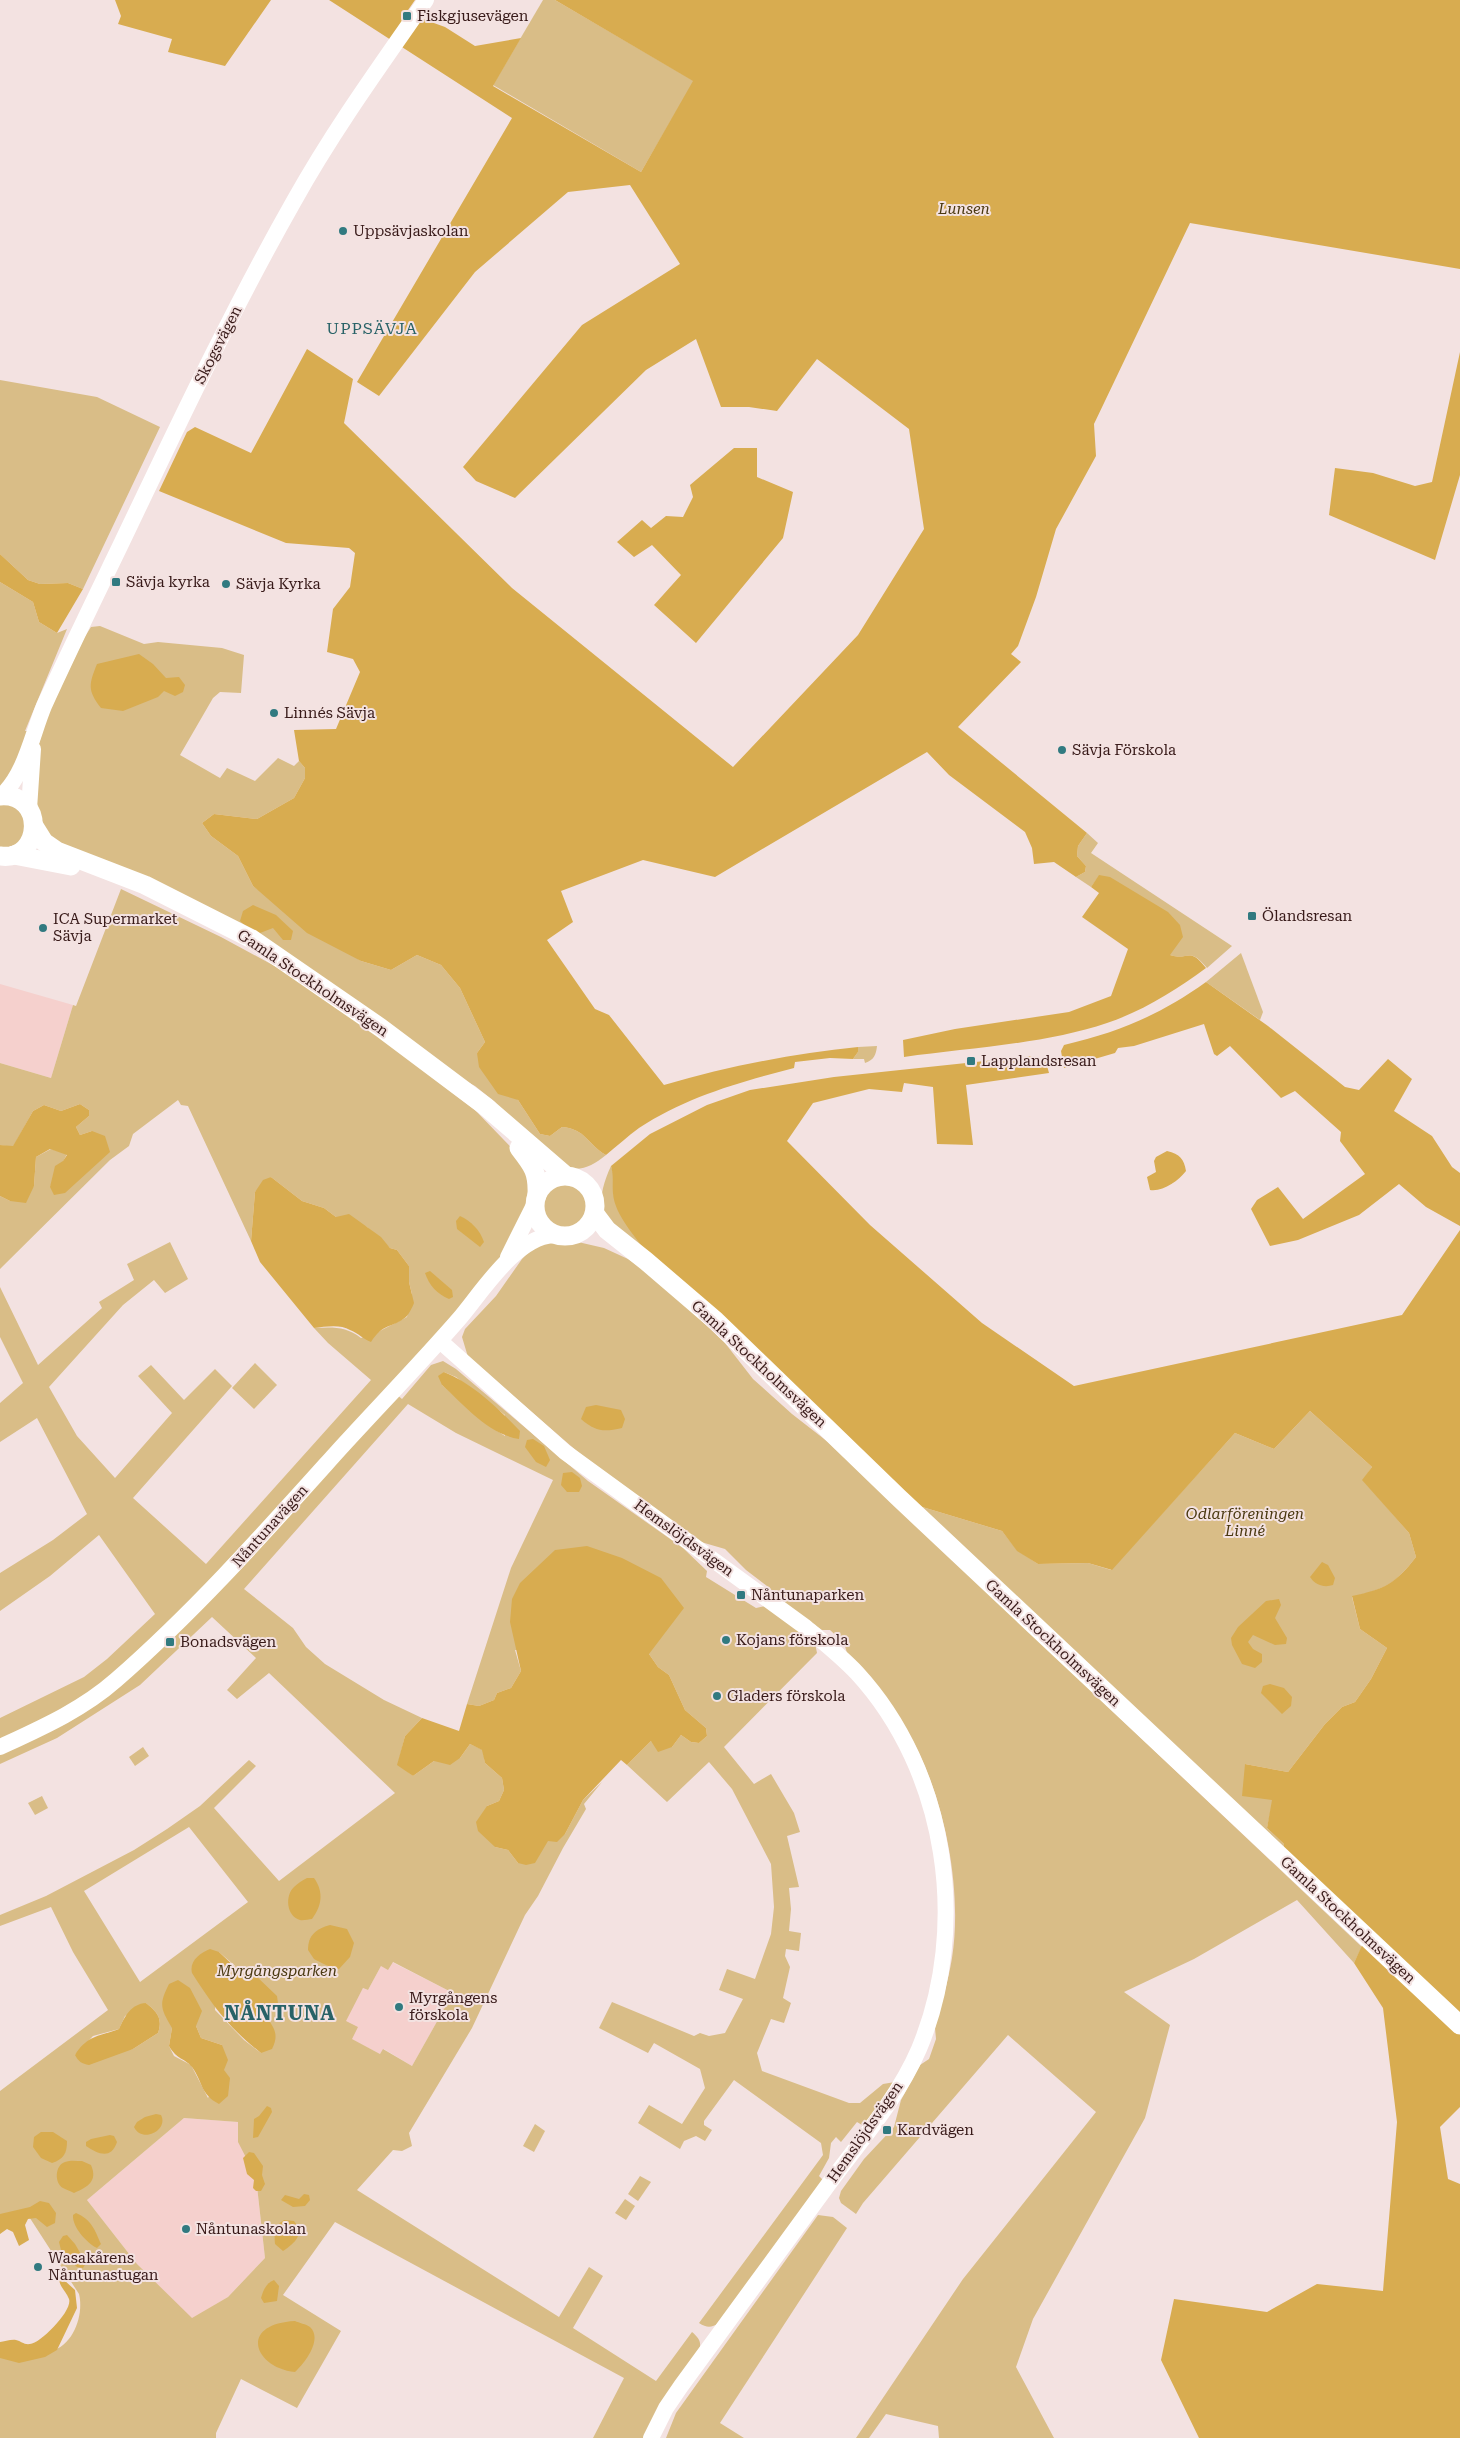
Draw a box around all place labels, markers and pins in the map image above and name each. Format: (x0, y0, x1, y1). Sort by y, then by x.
place label: Fiskgjusevägen (417, 7, 529, 25)
marker: Fiskgjusevägen (401, 10, 413, 22)
place label: Uppsävjaskolan (353, 222, 469, 240)
marker: Uppsävjaskolan (337, 225, 349, 237)
place label: Sävja kyrka (126, 573, 210, 591)
place label: Sävja Kyrka (236, 575, 321, 593)
marker: Sävja kyrka (110, 576, 122, 588)
marker: Sävja Kyrka (220, 578, 232, 590)
place label: Linnés Sävja (284, 704, 375, 722)
marker: Linnés Sävja (268, 707, 280, 719)
place label: Sävja Förskola (1072, 741, 1176, 759)
marker: Sävja Förskola (1056, 744, 1068, 756)
place label: Ölandsresan (1262, 907, 1353, 925)
place label: ICA Supermarket Sävja (53, 910, 178, 945)
marker: Ölandsresan (1246, 910, 1258, 922)
marker: ICA Supermarket Sävja (37, 922, 49, 934)
place label: Lapplandsresan (981, 1052, 1097, 1070)
marker: Lapplandsresan (965, 1055, 977, 1067)
place label: Nåntunaparken (751, 1586, 865, 1604)
marker: Nåntunaparken (735, 1589, 747, 1601)
place label: Kojans förskola (736, 1631, 848, 1649)
place label: Bonadsvägen (180, 1633, 276, 1651)
marker: Kojans förskola (720, 1634, 732, 1646)
marker: Bonadsvägen (164, 1636, 176, 1648)
place label: Gladers förskola (727, 1687, 845, 1705)
marker: Gladers förskola (711, 1690, 723, 1702)
place label: Myrgångens förskola (409, 1989, 497, 2024)
marker: Myrgångens förskola (393, 2001, 405, 2013)
place label: Kardvägen (897, 2121, 974, 2139)
marker: Kardvägen (881, 2124, 893, 2136)
place label: Nåntunaskolan (196, 2220, 307, 2238)
marker: Nåntunaskolan (180, 2223, 192, 2235)
place label: Wasakårens Nåntunastugan (48, 2249, 159, 2284)
marker: Wasakårens Nåntunastugan (32, 2261, 44, 2273)

